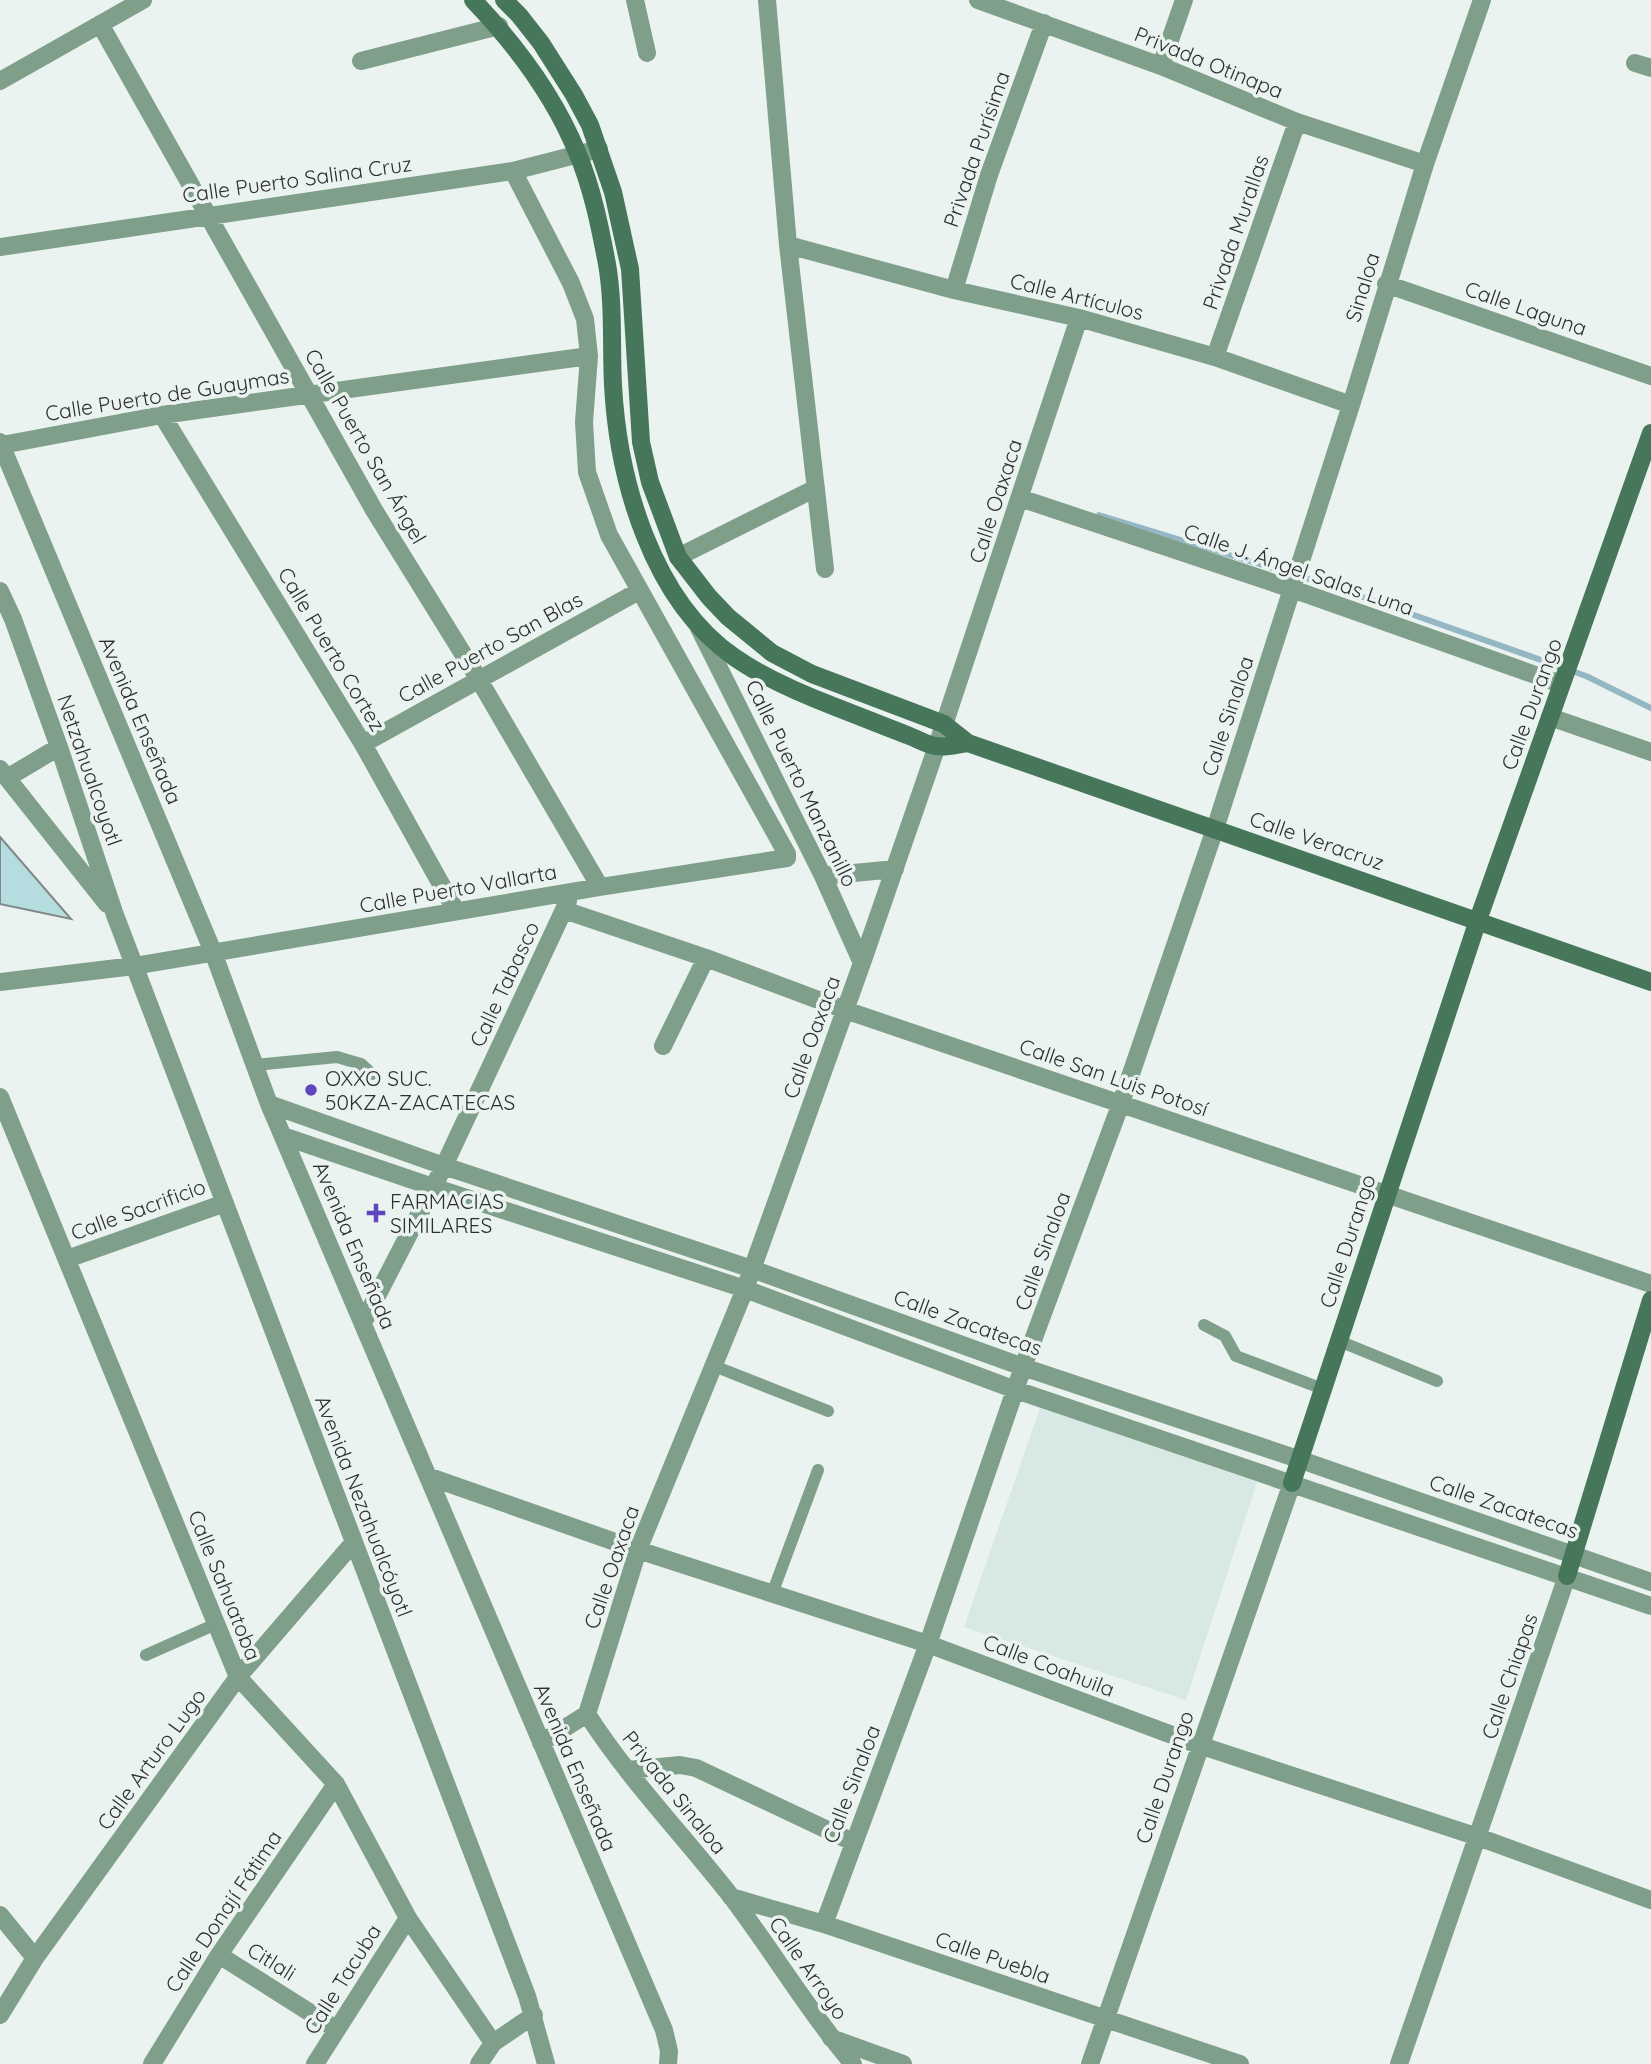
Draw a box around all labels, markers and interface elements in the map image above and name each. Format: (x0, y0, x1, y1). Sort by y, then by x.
street label: Privada Otinapa (1131, 20, 1287, 104)
street label: Privada Purísima (937, 68, 1015, 230)
street label: Calle Puerto Salina Cruz (181, 150, 413, 208)
street label: Privada Murallas (1196, 151, 1274, 313)
street label: Sinaloa (1339, 249, 1385, 325)
street label: Calle Artículos (1008, 267, 1146, 325)
street label: Calle Laguna (1462, 275, 1590, 341)
street label: Calle Puerto San Ángel (300, 344, 432, 548)
street label: Calle Puerto de Guaymas (43, 362, 291, 426)
street label: Calle Oaxaca (963, 436, 1027, 566)
street label: Calle J. Ángel Salas Luna (1181, 517, 1417, 621)
street label: Calle Puerto Cortez (273, 562, 391, 736)
street label: Calle Puerto San Blas (393, 586, 587, 708)
street label: Avenida Enseñada (94, 632, 188, 808)
street label: Calle Durango (1495, 634, 1567, 774)
street label: Calle Sinaloa (1195, 653, 1259, 779)
street label: Calle Puerto Manzanillo (741, 675, 863, 891)
street label: Netzahualcoyotl (52, 691, 128, 849)
street label: Calle Veracruz (1246, 805, 1388, 875)
street label: Calle Puerto Vallarta (357, 858, 559, 918)
street label: Calle Tabasco (464, 917, 544, 1051)
street label: Calle Oaxaca (777, 972, 845, 1102)
street label: Calle San Luis Potosí (1016, 1032, 1212, 1122)
place label: OXXO SUC. 50KZA-ZACATECAS (325, 1065, 515, 1115)
marker: OXXO SUC. 50KZA-ZACATECAS (303, 1082, 319, 1098)
street label: Avenida Enseñada (308, 1157, 402, 1333)
street label: Calle Durango (1313, 1171, 1381, 1311)
street label: Calle Sacrificio (67, 1173, 209, 1245)
place label: FARMACIAS SIMILARES (390, 1188, 504, 1238)
street label: Calle Sinaloa (1008, 1188, 1076, 1314)
marker: FARMACIAS SIMILARES (368, 1205, 384, 1221)
street label: Calle Zacatecas (890, 1283, 1046, 1361)
street label: Avenida Nezahualcóyotl (310, 1392, 418, 1620)
street label: Calle Zacatecas (1426, 1468, 1582, 1544)
street label: Calle Oaxaca (578, 1502, 644, 1632)
street label: Calle Sahuatoba (183, 1506, 267, 1664)
street label: Calle Chiapas (1475, 1610, 1543, 1742)
street label: Calle Coahuila (980, 1628, 1118, 1702)
street label: Avenida Enseñada (529, 1679, 623, 1855)
street label: Calle Arturo Lugo (91, 1683, 211, 1835)
street label: Calle Durango (1129, 1707, 1199, 1847)
street label: Calle Sinaloa (817, 1721, 885, 1847)
street label: Privada Sinaloa (617, 1725, 733, 1859)
street label: Calle Donají Fátima (159, 1825, 287, 1997)
street label: Calle Arroyo (764, 1911, 854, 2025)
street label: Calle Tacuba (298, 1919, 386, 2039)
street label: Calle Puebla (932, 1925, 1054, 1989)
street label: Citlali (243, 1936, 301, 1986)

